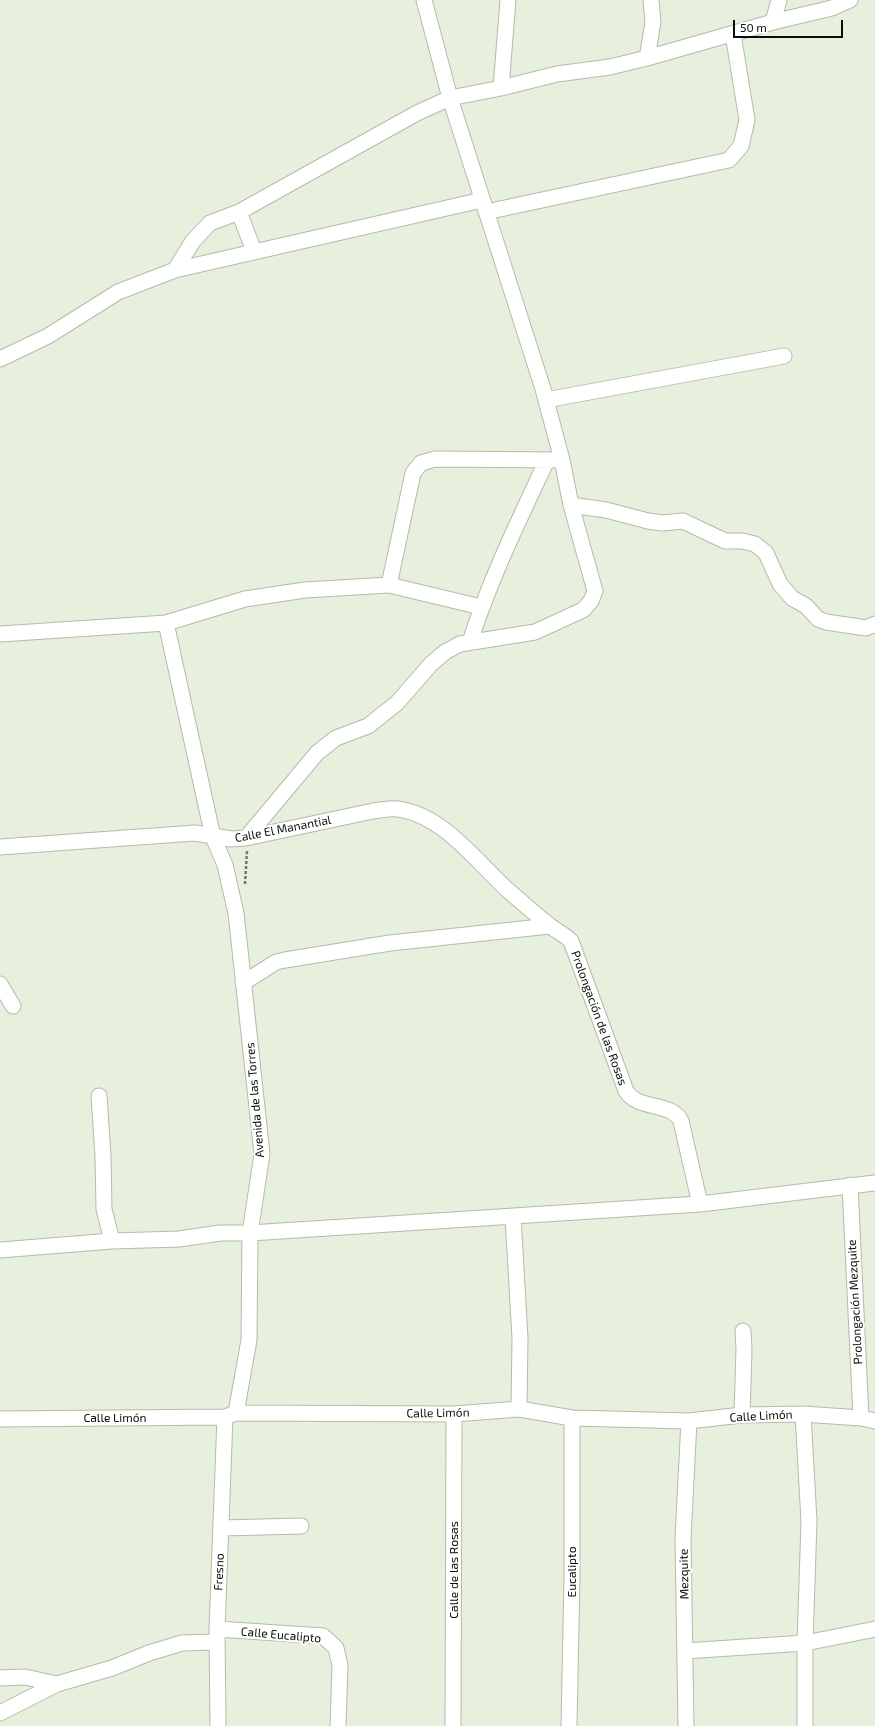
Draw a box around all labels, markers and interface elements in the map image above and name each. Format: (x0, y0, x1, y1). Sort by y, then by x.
scale bar (735, 12, 845, 38)
text: 50 m (740, 20, 767, 34)
street label: Calle El Manantial (234, 813, 332, 845)
street label: Prolongación de las Rosas (568, 949, 630, 1087)
street label: Avenida de las Torres (243, 1042, 267, 1158)
street label: Prolongación Mezquite (845, 1239, 865, 1365)
street label: Calle Limón (406, 1405, 470, 1421)
street label: Calle Limón (729, 1407, 793, 1425)
street label: Calle Limón (83, 1411, 147, 1425)
street label: Calle de las Rosas (447, 1521, 461, 1619)
street label: Eucalipto (565, 1547, 579, 1597)
street label: Mezquite (676, 1549, 692, 1599)
street label: Fresno (211, 1553, 227, 1591)
street label: Calle Eucalipto (240, 1624, 322, 1646)

